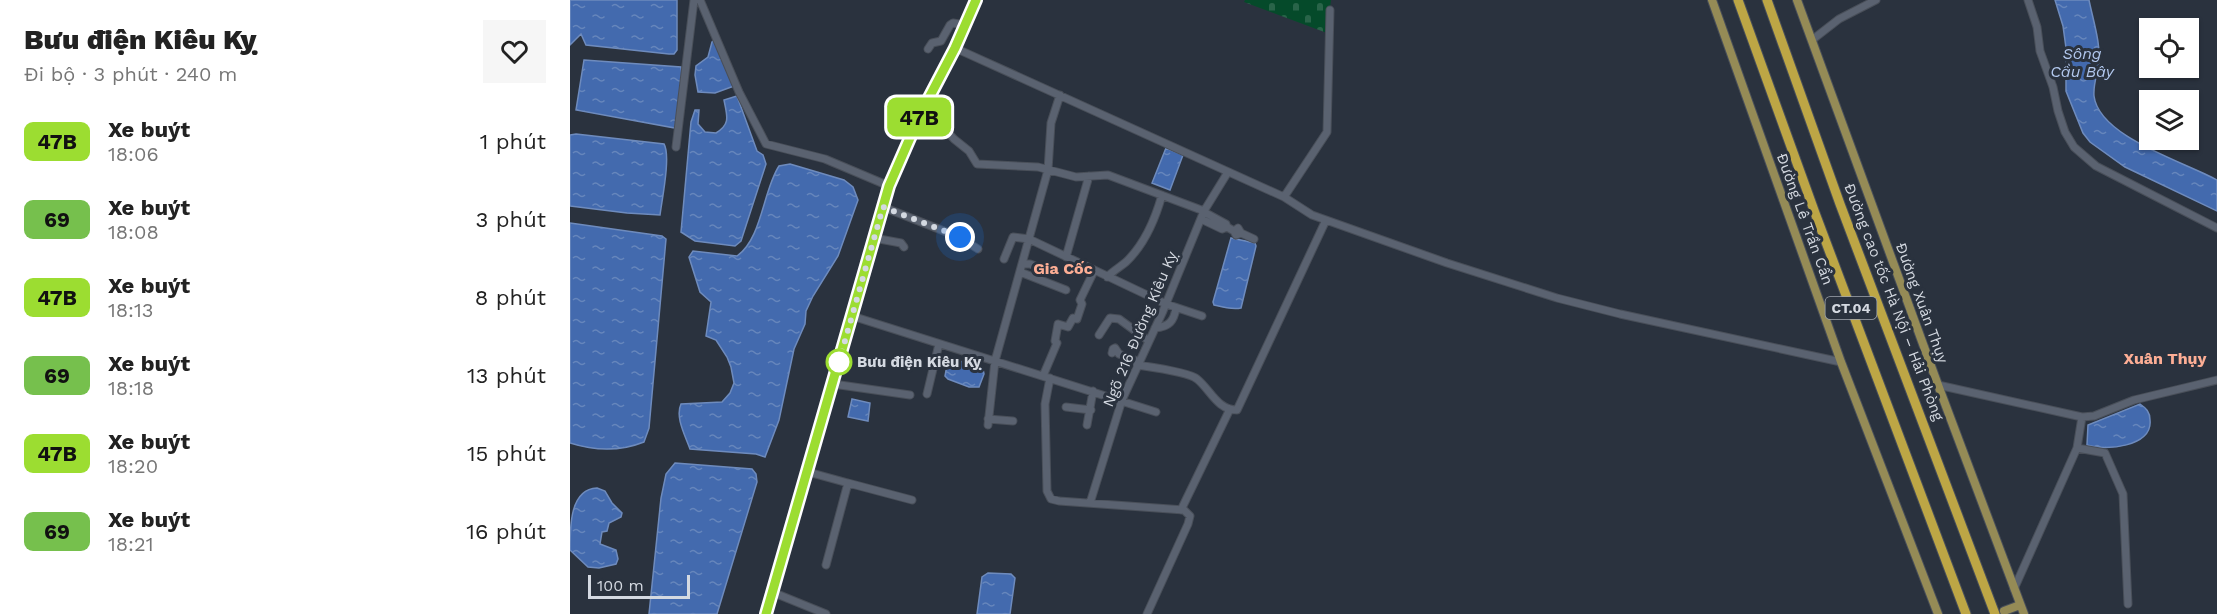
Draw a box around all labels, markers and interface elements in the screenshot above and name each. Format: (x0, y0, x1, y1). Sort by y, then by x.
map controls (2139, 18, 2199, 150)
button: locate (2139, 18, 2199, 78)
button: heart (483, 20, 546, 83)
text: Bưu điện Kiêu Kỵ (24, 23, 256, 56)
water label: Sông Cầu Bây (2050, 44, 2115, 81)
text: Đi bộ · 3 phút · 240 m (24, 62, 237, 86)
button: layers (2139, 90, 2199, 150)
line badge: 47B (884, 98, 953, 136)
text: 47B (899, 105, 939, 130)
text: Xe buýt (108, 117, 190, 142)
text: 47B (37, 129, 77, 154)
text: 1 phút (480, 129, 546, 154)
text: 18:06 (108, 142, 159, 166)
street label: Đường Lê Trần Cẩn (1773, 151, 1837, 287)
street label: Đường cao tốc Hà Nội – Hải Phòng (1840, 181, 1948, 423)
text: Xe buýt (108, 195, 190, 220)
text: 69 (44, 207, 70, 232)
text: 3 phút (475, 207, 546, 232)
text: 18:08 (108, 220, 159, 244)
your location (945, 222, 975, 252)
street label: Đường Xuân Thụy (1892, 240, 1952, 366)
street label: Ngõ 216 Đường Kiêu Kỵ (1099, 248, 1181, 409)
district label: Gia Cốc (1033, 259, 1093, 278)
text: Xe buýt (108, 273, 190, 298)
text: 47B (37, 285, 77, 310)
text: 8 phút (475, 285, 546, 310)
road number: CT.04 (1826, 297, 1876, 319)
text: 18:13 (108, 298, 154, 322)
marker: Bưu điện Kiêu Kỵ (826, 349, 852, 375)
district label: Xuân Thụy (2124, 349, 2207, 368)
text: Xe buýt (108, 351, 190, 376)
place label: Bưu điện Kiêu Kỵ (857, 353, 982, 371)
text: 69 (44, 363, 70, 388)
text: 13 phút (467, 363, 546, 388)
text: 18:18 (108, 376, 154, 400)
text: Xe buýt (108, 429, 190, 454)
text: 47B (37, 441, 77, 466)
text: 15 phút (467, 441, 546, 466)
text: 18:20 (108, 454, 158, 478)
text: Xe buýt (108, 507, 190, 532)
text: 69 (44, 519, 70, 544)
text: 16 phút (466, 519, 546, 544)
text: 18:21 (108, 532, 154, 556)
scale bar (588, 572, 690, 600)
text: 100 m (597, 576, 644, 595)

